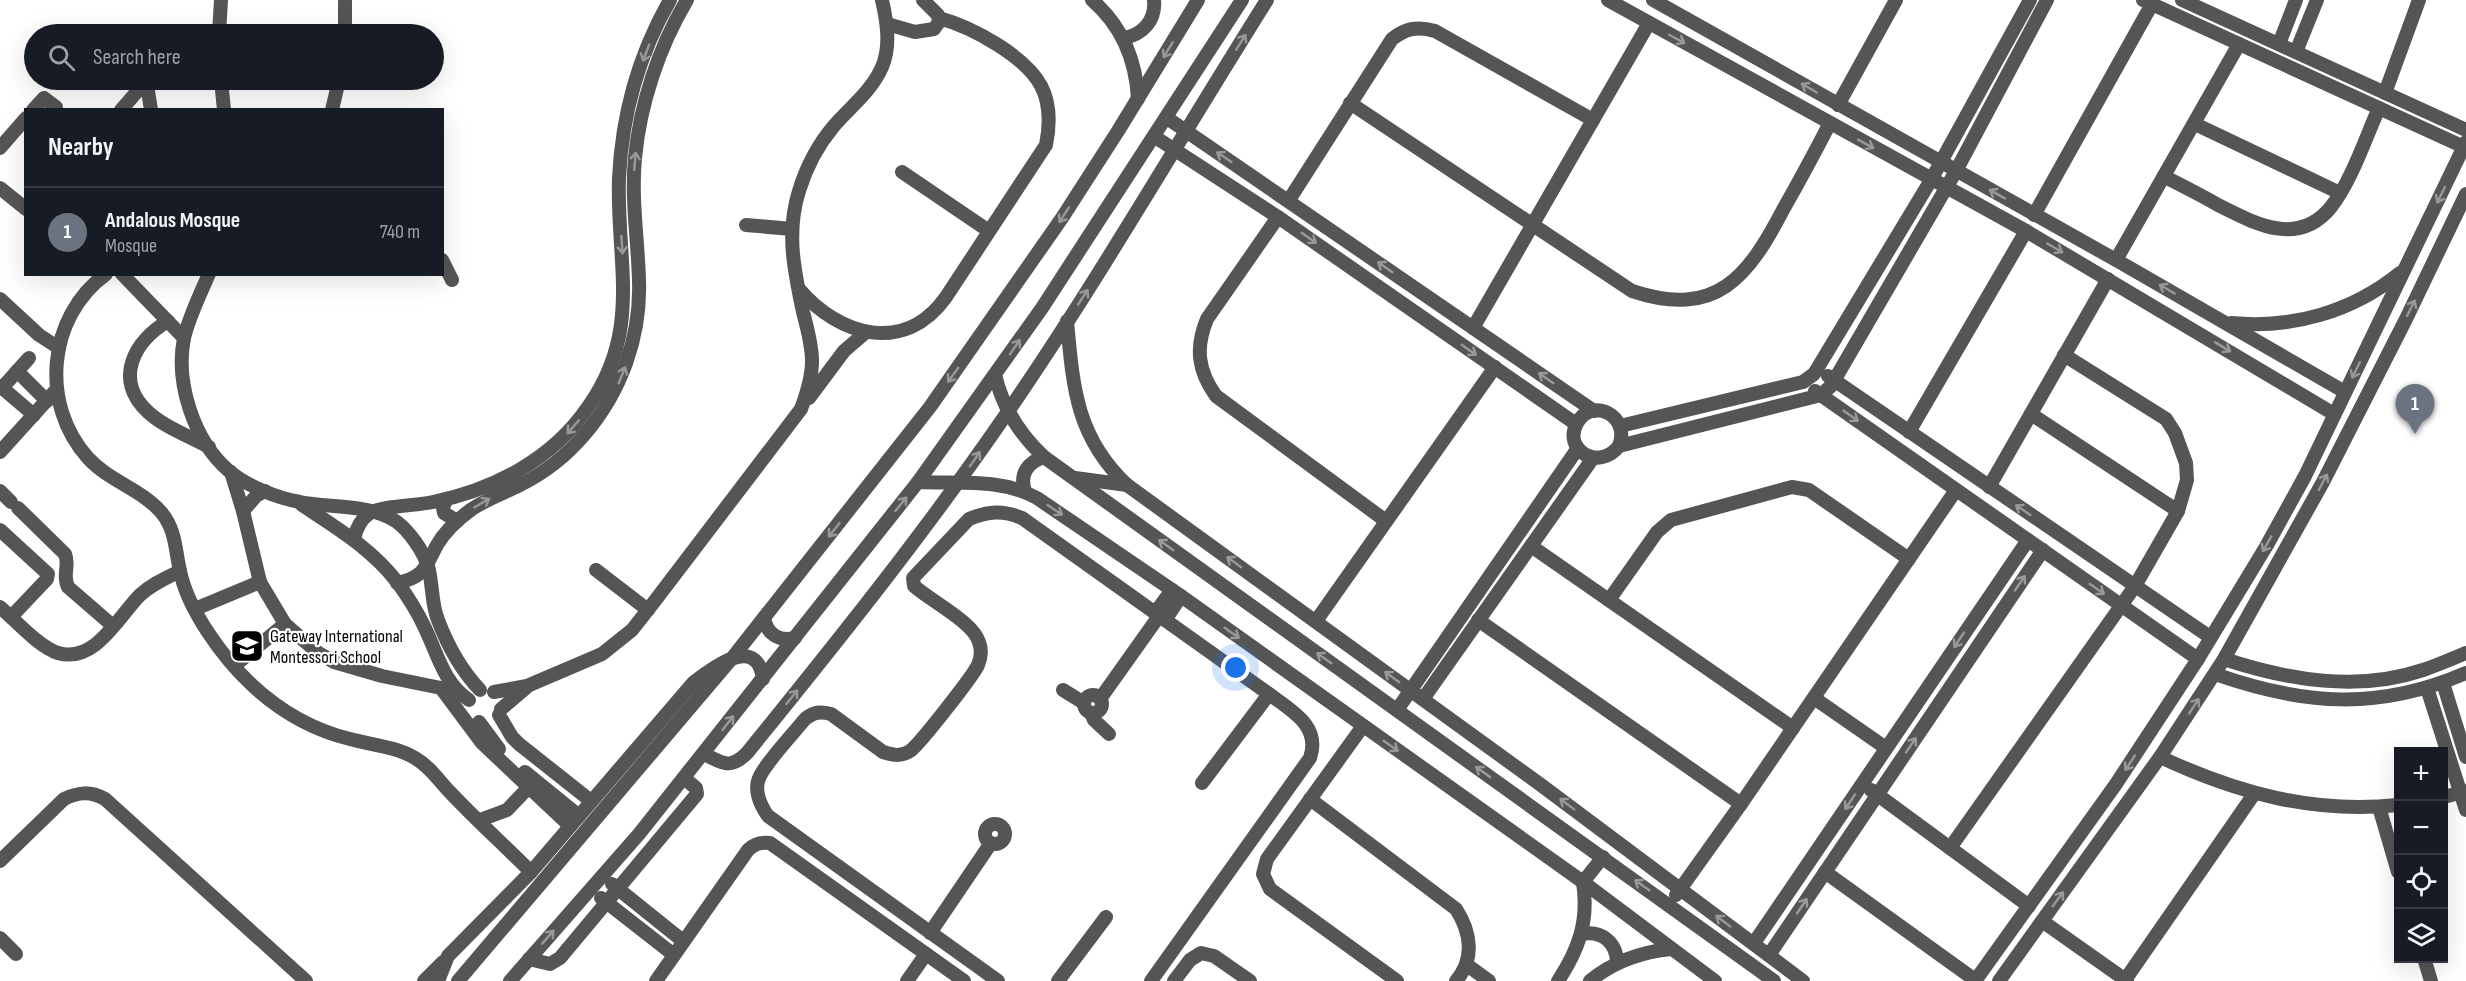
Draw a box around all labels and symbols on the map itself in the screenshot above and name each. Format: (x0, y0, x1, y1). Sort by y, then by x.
one-way arrow (1235, 34, 1247, 51)
one-way arrow (1668, 34, 1686, 45)
one-way arrow (1162, 41, 1174, 58)
one-way arrow (639, 43, 650, 62)
one-way arrow (1801, 82, 1818, 94)
one-way arrow (1857, 138, 1874, 150)
one-way arrow (1216, 151, 1233, 163)
one-way arrow (630, 152, 641, 172)
one-way arrow (2434, 186, 2446, 204)
one-way arrow (1989, 188, 2006, 200)
one-way arrow (1058, 206, 1070, 223)
one-way arrow (1300, 232, 1317, 244)
one-way arrow (617, 234, 628, 254)
one-way arrow (2046, 243, 2063, 255)
one-way arrow (1377, 261, 1394, 273)
one-way arrow (2159, 283, 2176, 295)
one-way arrow (1077, 289, 1089, 306)
one-way arrow (2406, 300, 2418, 318)
one-way arrow (1009, 339, 1021, 355)
one-way arrow (2214, 342, 2231, 354)
one-way arrow (1461, 344, 1477, 356)
one-way arrow (2349, 361, 2361, 379)
one-way arrow (617, 366, 628, 384)
one-way arrow (946, 367, 959, 383)
one-way arrow (1538, 372, 1554, 384)
pin: 1 (2396, 384, 2434, 434)
one-way arrow (1843, 410, 1859, 422)
one-way arrow (566, 418, 580, 434)
one-way arrow (968, 451, 981, 467)
one-way arrow (2317, 474, 2329, 491)
one-way arrow (473, 497, 491, 508)
one-way arrow (894, 497, 907, 513)
one-way arrow (1046, 504, 1062, 516)
one-way arrow (2015, 504, 2032, 516)
one-way arrow (828, 522, 841, 538)
one-way arrow (2261, 535, 2273, 552)
one-way arrow (1158, 539, 1175, 551)
one-way arrow (1227, 556, 1243, 568)
one-way arrow (2015, 575, 2027, 592)
one-way arrow (2088, 582, 2104, 595)
place label: Gateway International Montessori School (270, 626, 403, 668)
one-way arrow (1224, 627, 1240, 639)
school or university icon: Gateway International Montessori School (229, 628, 265, 664)
one-way arrow (1953, 632, 1965, 648)
one-way arrow (1317, 652, 1333, 665)
your location (1221, 653, 1250, 682)
one-way arrow (1385, 670, 1401, 683)
one-way arrow (786, 689, 799, 705)
one-way arrow (2188, 698, 2200, 714)
one-way arrow (721, 716, 734, 732)
one-way arrow (1905, 737, 1917, 753)
one-way arrow (1382, 740, 1398, 752)
one-way arrow (2124, 754, 2136, 770)
one-way arrow (1476, 766, 1492, 778)
one-way arrow (1844, 793, 1856, 809)
one-way arrow (1559, 798, 1575, 810)
one-way arrow (1635, 879, 1651, 891)
one-way arrow (2052, 892, 2064, 908)
one-way arrow (1796, 899, 1808, 915)
one-way arrow (1716, 914, 1732, 927)
one-way arrow (541, 930, 555, 945)

